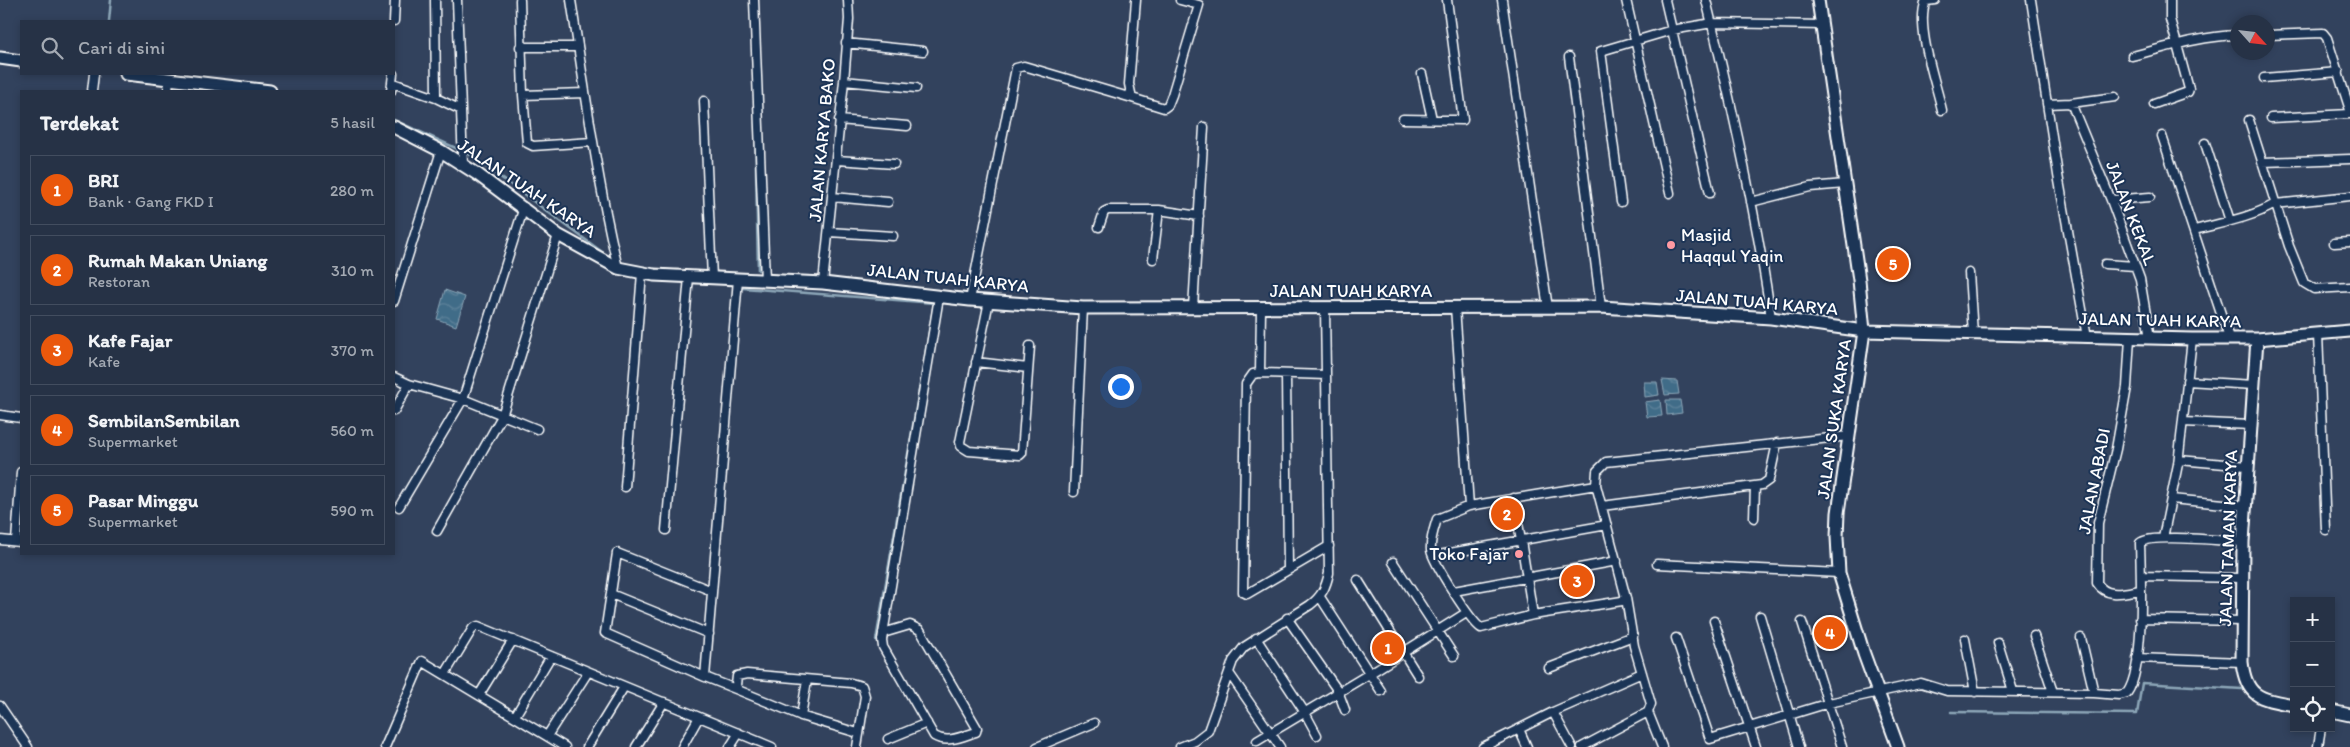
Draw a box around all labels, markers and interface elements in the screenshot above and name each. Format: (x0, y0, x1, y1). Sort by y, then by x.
north arrow (2230, 15, 2275, 60)
search box (20, 20, 395, 75)
icon: search (38, 34, 66, 62)
text: Cari di sini (78, 36, 165, 59)
street label: JALAN KARYA BAKO (804, 57, 840, 223)
text: Terdekat (40, 110, 119, 135)
text: 5 hasil (330, 113, 375, 132)
street label: JALAN TUAH KARYA (453, 133, 601, 243)
street label: JALAN KEKAL (2101, 158, 2161, 268)
text: BRI (88, 169, 119, 192)
text: 1 (53, 181, 61, 200)
text: 280 m (330, 181, 374, 200)
text: Bank · Gang FKD I (88, 192, 214, 211)
place label: Masjid Haqqul Yaqin (1681, 224, 1784, 267)
marker: Masjid Haqqul Yaqin (1665, 239, 1677, 251)
pin: 5 (1877, 245, 1909, 283)
text: Rumah Makan Uniang (88, 249, 267, 272)
street label: JALAN TUAH KARYA (866, 259, 1030, 297)
text: 2 (53, 261, 61, 280)
text: 310 m (331, 261, 374, 280)
text: Restoran (88, 272, 150, 291)
street label: JALAN TUAH KARYA (1270, 280, 1433, 302)
street label: JALAN TUAH KARYA (1675, 284, 1839, 320)
street label: JALAN TUAH KARYA (2079, 308, 2242, 332)
text: Kafe Fajar (88, 329, 172, 352)
street label: JALAN SUKA KARYA (1812, 337, 1856, 500)
text: 3 (53, 341, 61, 360)
text: 370 m (330, 341, 374, 360)
text: Kafe (88, 352, 120, 371)
your location (1108, 374, 1134, 400)
text: SembilanSembilan (88, 409, 240, 432)
text: 4 (52, 421, 62, 440)
text: 560 m (330, 421, 374, 440)
street label: JALAN ABADI (2073, 426, 2115, 536)
text: Supermarket (88, 432, 178, 451)
street label: JALAN TAMAN KARYA (2214, 449, 2242, 627)
text: Pasar Minggu (88, 489, 198, 512)
pin: 2 (1491, 495, 1523, 533)
text: 5 (53, 501, 61, 520)
text: 590 m (330, 501, 374, 520)
text: Supermarket (88, 512, 178, 531)
place label: Toko Fajar (1429, 543, 1510, 565)
marker: Toko Fajar (1513, 548, 1525, 560)
pin: 3 (1561, 562, 1593, 600)
map controls (2290, 597, 2335, 732)
button: + (2290, 597, 2335, 642)
pin: 4 (1814, 614, 1846, 652)
pin: 1 (1372, 629, 1404, 667)
button: − (2290, 642, 2335, 687)
button: locate (2290, 687, 2335, 732)

